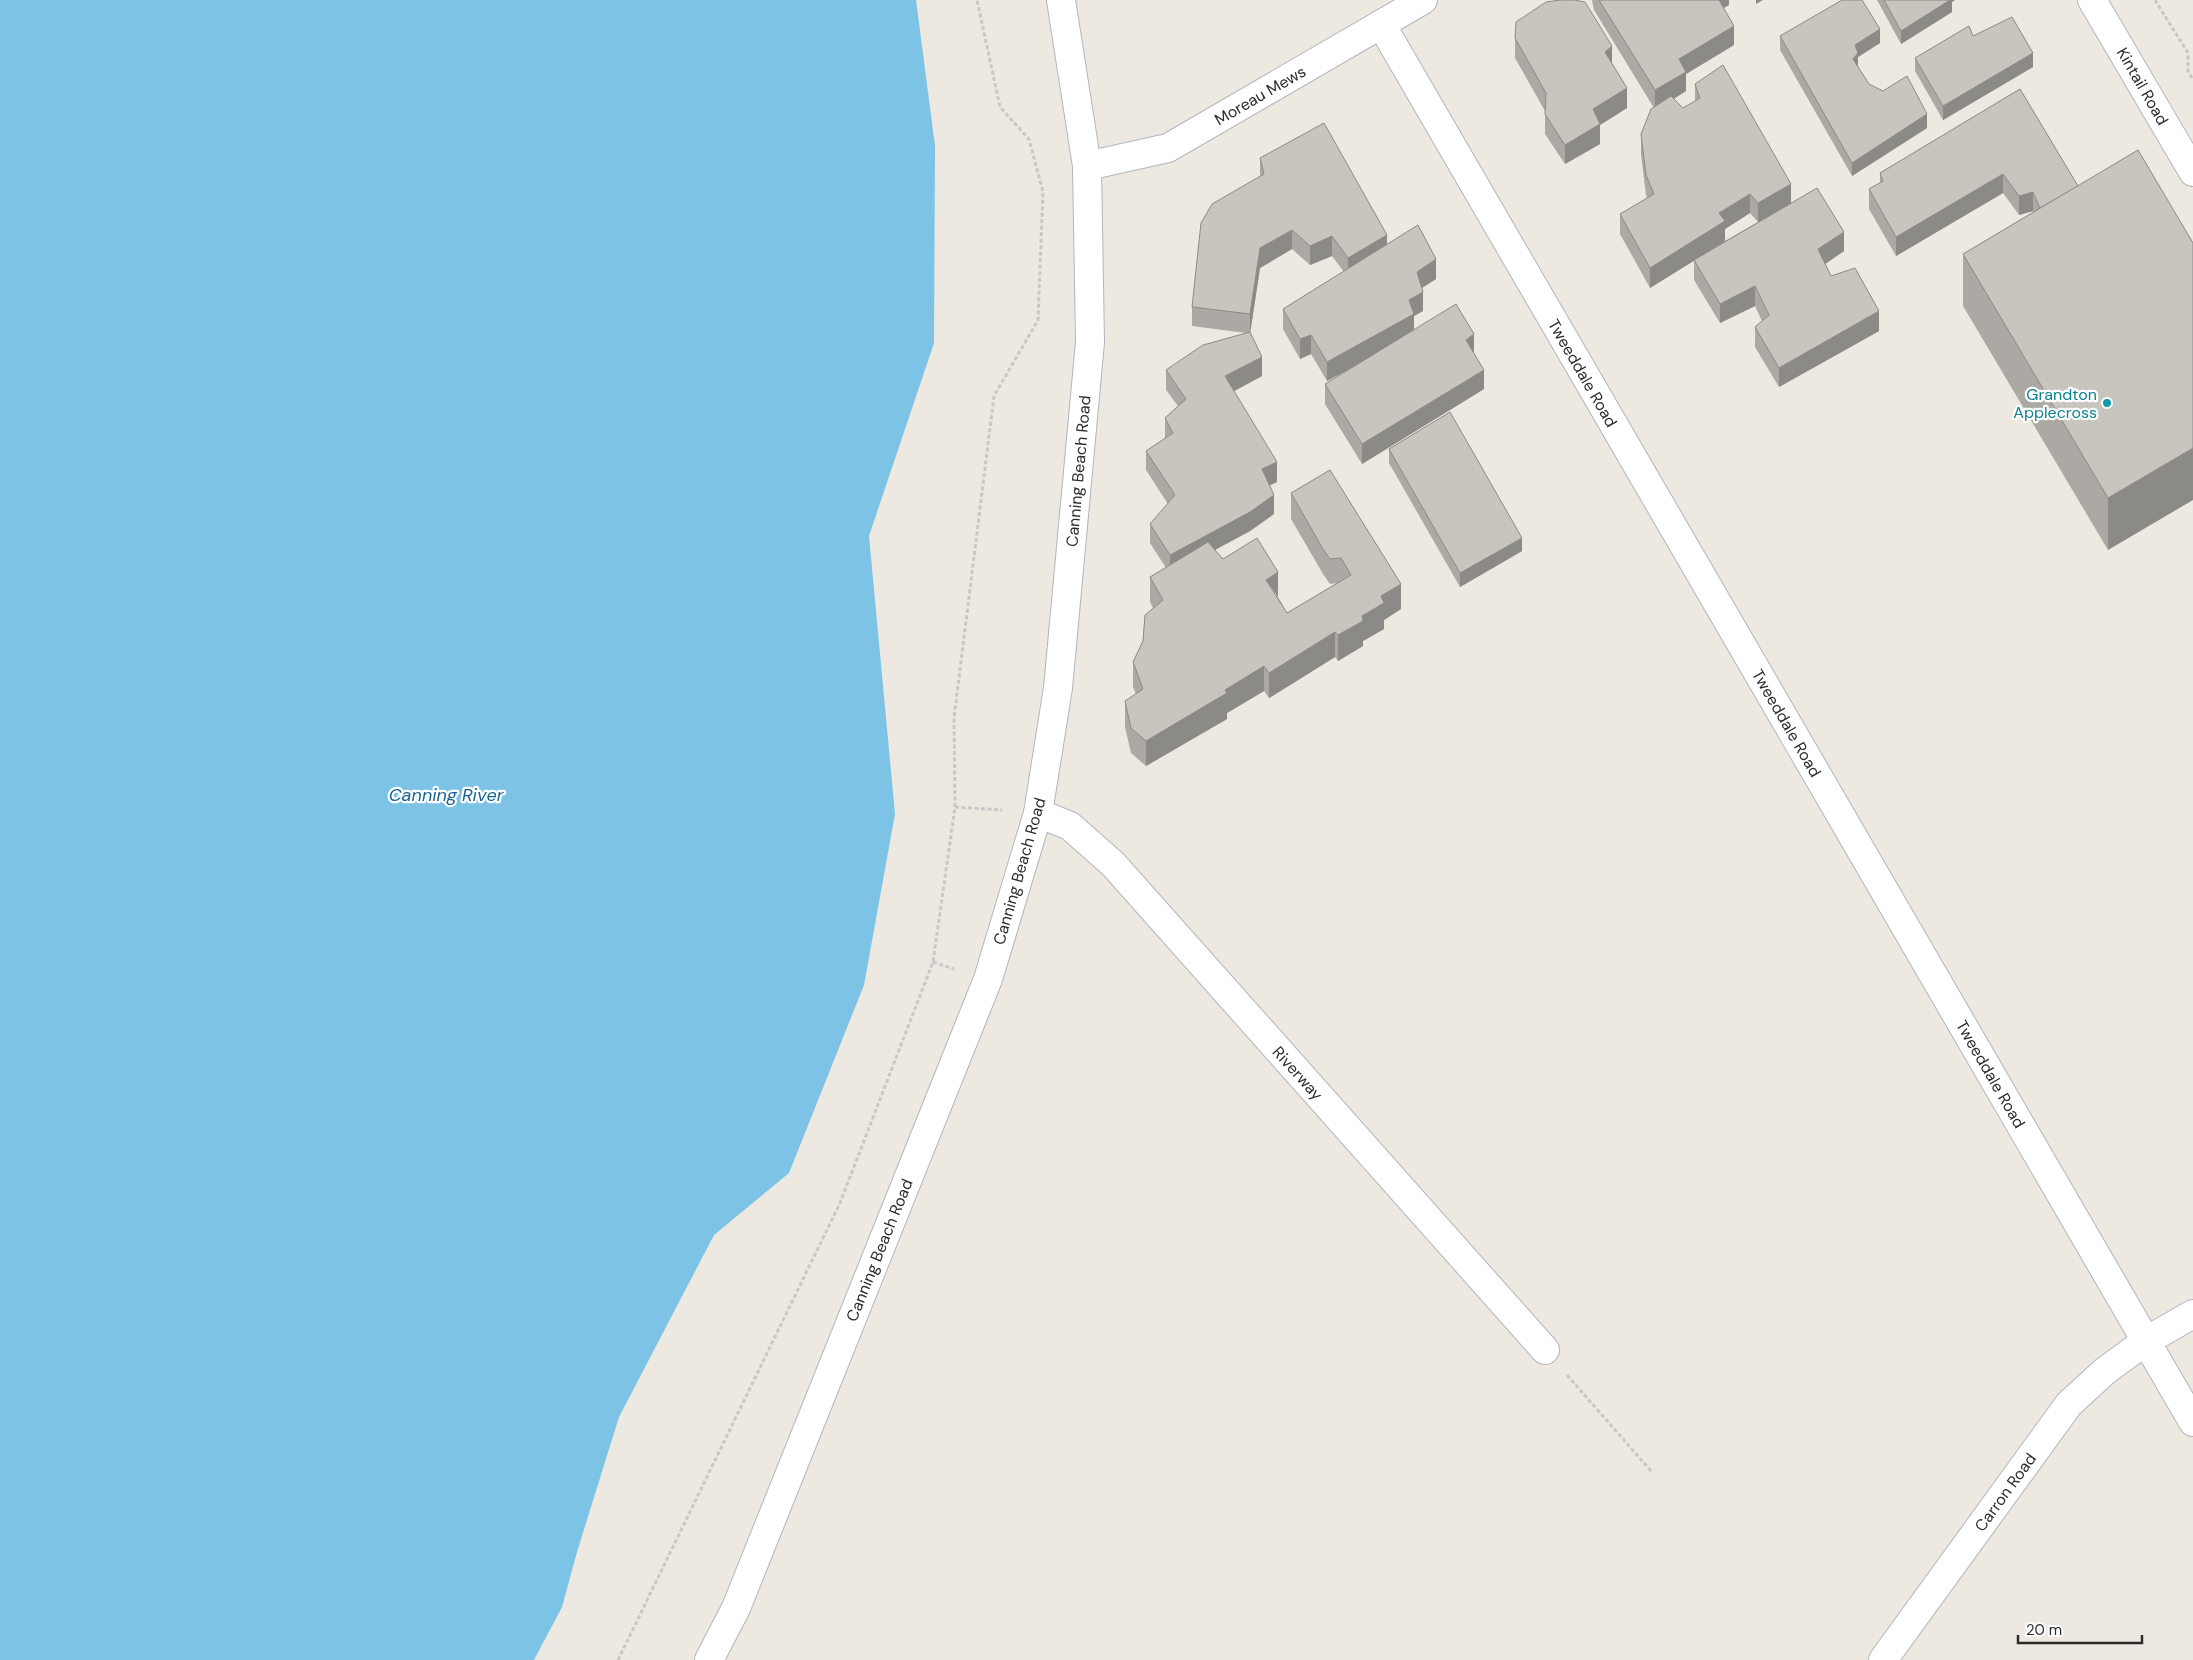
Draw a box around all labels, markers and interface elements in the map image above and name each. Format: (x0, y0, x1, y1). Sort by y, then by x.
street label: Kintail Road (2112, 44, 2173, 129)
street label: Moreau Mews (1211, 61, 1310, 130)
street label: Tweeddale Road (1543, 316, 1622, 431)
place label: Grandton Applecross (2013, 384, 2097, 423)
street label: Canning Beach Road (1061, 394, 1096, 548)
marker: Grandton Applecross (2101, 397, 2113, 409)
street label: Tweeddale Road (1747, 666, 1826, 781)
water label: Canning River (389, 783, 505, 807)
street label: Canning Beach Road (988, 795, 1051, 947)
street label: Tweeddale Road (1951, 1017, 2030, 1132)
street label: Riverway (1268, 1042, 1327, 1105)
street label: Canning Beach Road (841, 1176, 918, 1325)
street label: Carron Road (1970, 1449, 2041, 1536)
scale bar (2018, 1612, 2142, 1644)
text: 20 m (2026, 1620, 2062, 1640)

